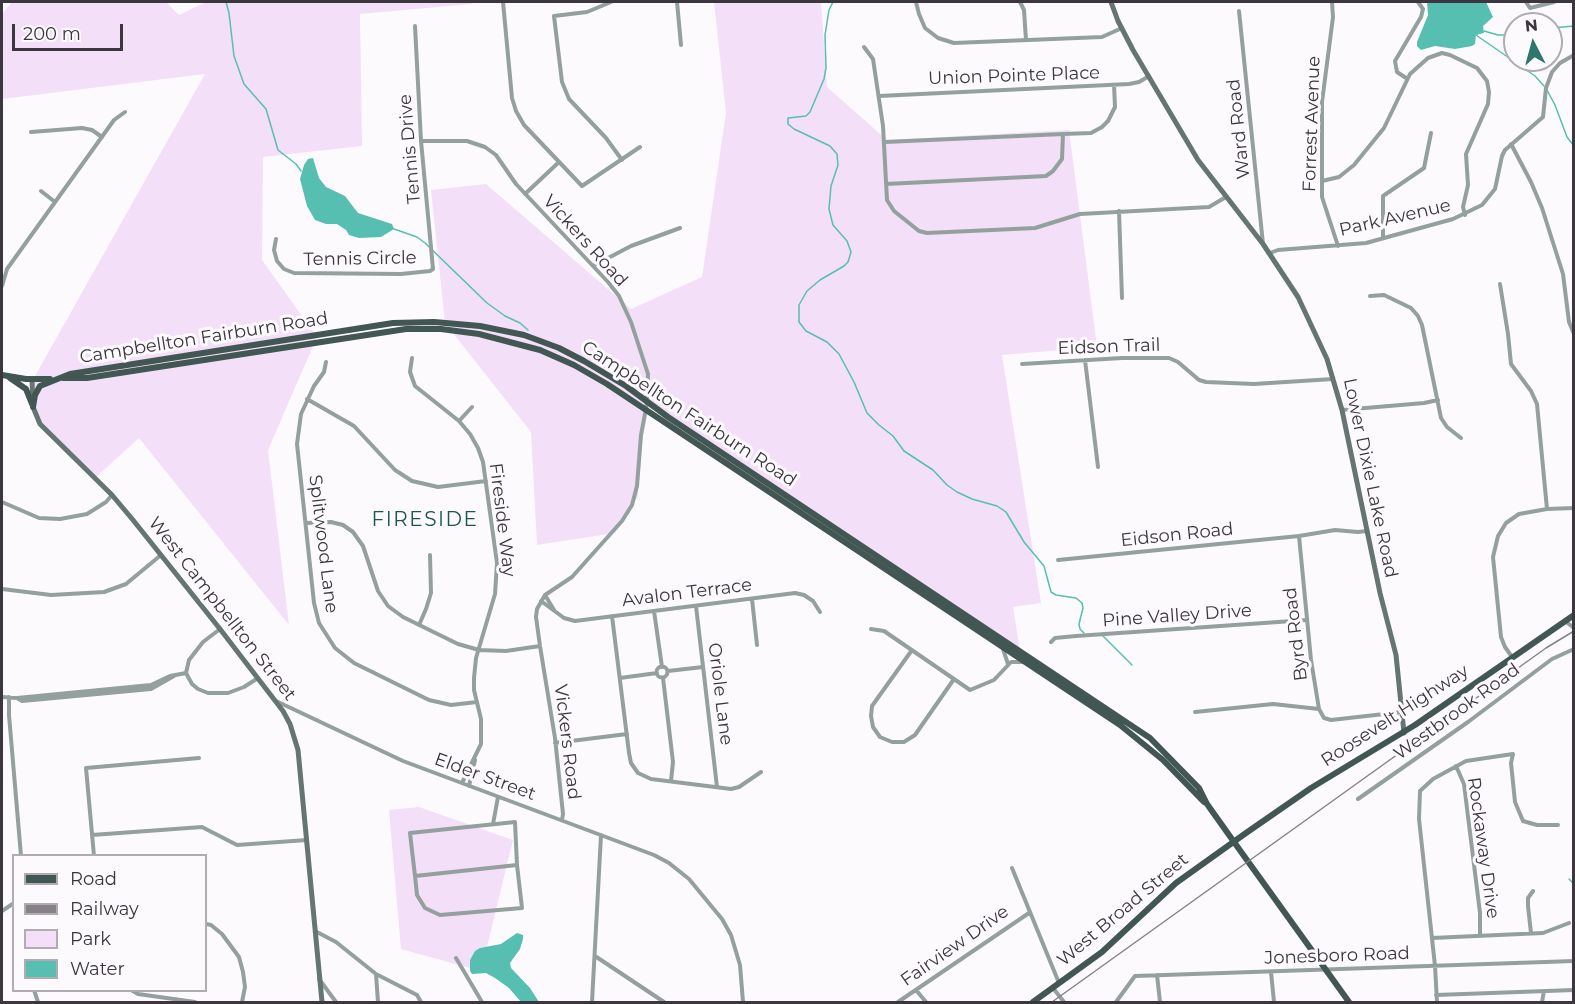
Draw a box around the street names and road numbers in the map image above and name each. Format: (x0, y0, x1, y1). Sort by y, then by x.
street label: Forrest Avenue (1299, 56, 1325, 192)
street label: Union Pointe Place (928, 62, 1100, 90)
street label: Ward Road (1223, 78, 1255, 180)
street label: Tennis Drive (394, 93, 426, 205)
street label: Vickers Road (538, 191, 632, 291)
street label: Park Avenue (1337, 195, 1453, 241)
street label: Tennis Circle (303, 247, 417, 271)
street label: Campbellton Fairburn Road (78, 308, 330, 368)
street label: Eidson Trail (1057, 334, 1161, 360)
street label: Campbellton Fairburn Road (578, 337, 800, 491)
street label: Lower Dixie Lake Road (1338, 376, 1402, 580)
street label: Fireside Way (484, 462, 520, 578)
street label: Splitwood Lane (304, 474, 342, 614)
street label: West Campbellton Street (143, 513, 301, 705)
street label: Eidson Road (1120, 518, 1234, 552)
street label: Avalon Terrace (621, 574, 753, 612)
street label: Byrd Road (1280, 586, 1312, 682)
street label: Pine Valley Drive (1102, 600, 1252, 632)
street label: Oriole Lane (703, 642, 737, 746)
street label: Westbrook Road (1390, 659, 1524, 765)
street label: Roosevelt Highway (1317, 660, 1473, 772)
street label: Vickers Road (549, 683, 585, 801)
street label: Elder Street (431, 749, 539, 805)
street label: Rockaway Drive (1462, 776, 1504, 920)
street label: West Broad Street (1053, 849, 1193, 971)
street label: Fairview Drive (897, 901, 1013, 991)
street label: Jonesboro Road (1264, 943, 1410, 969)

